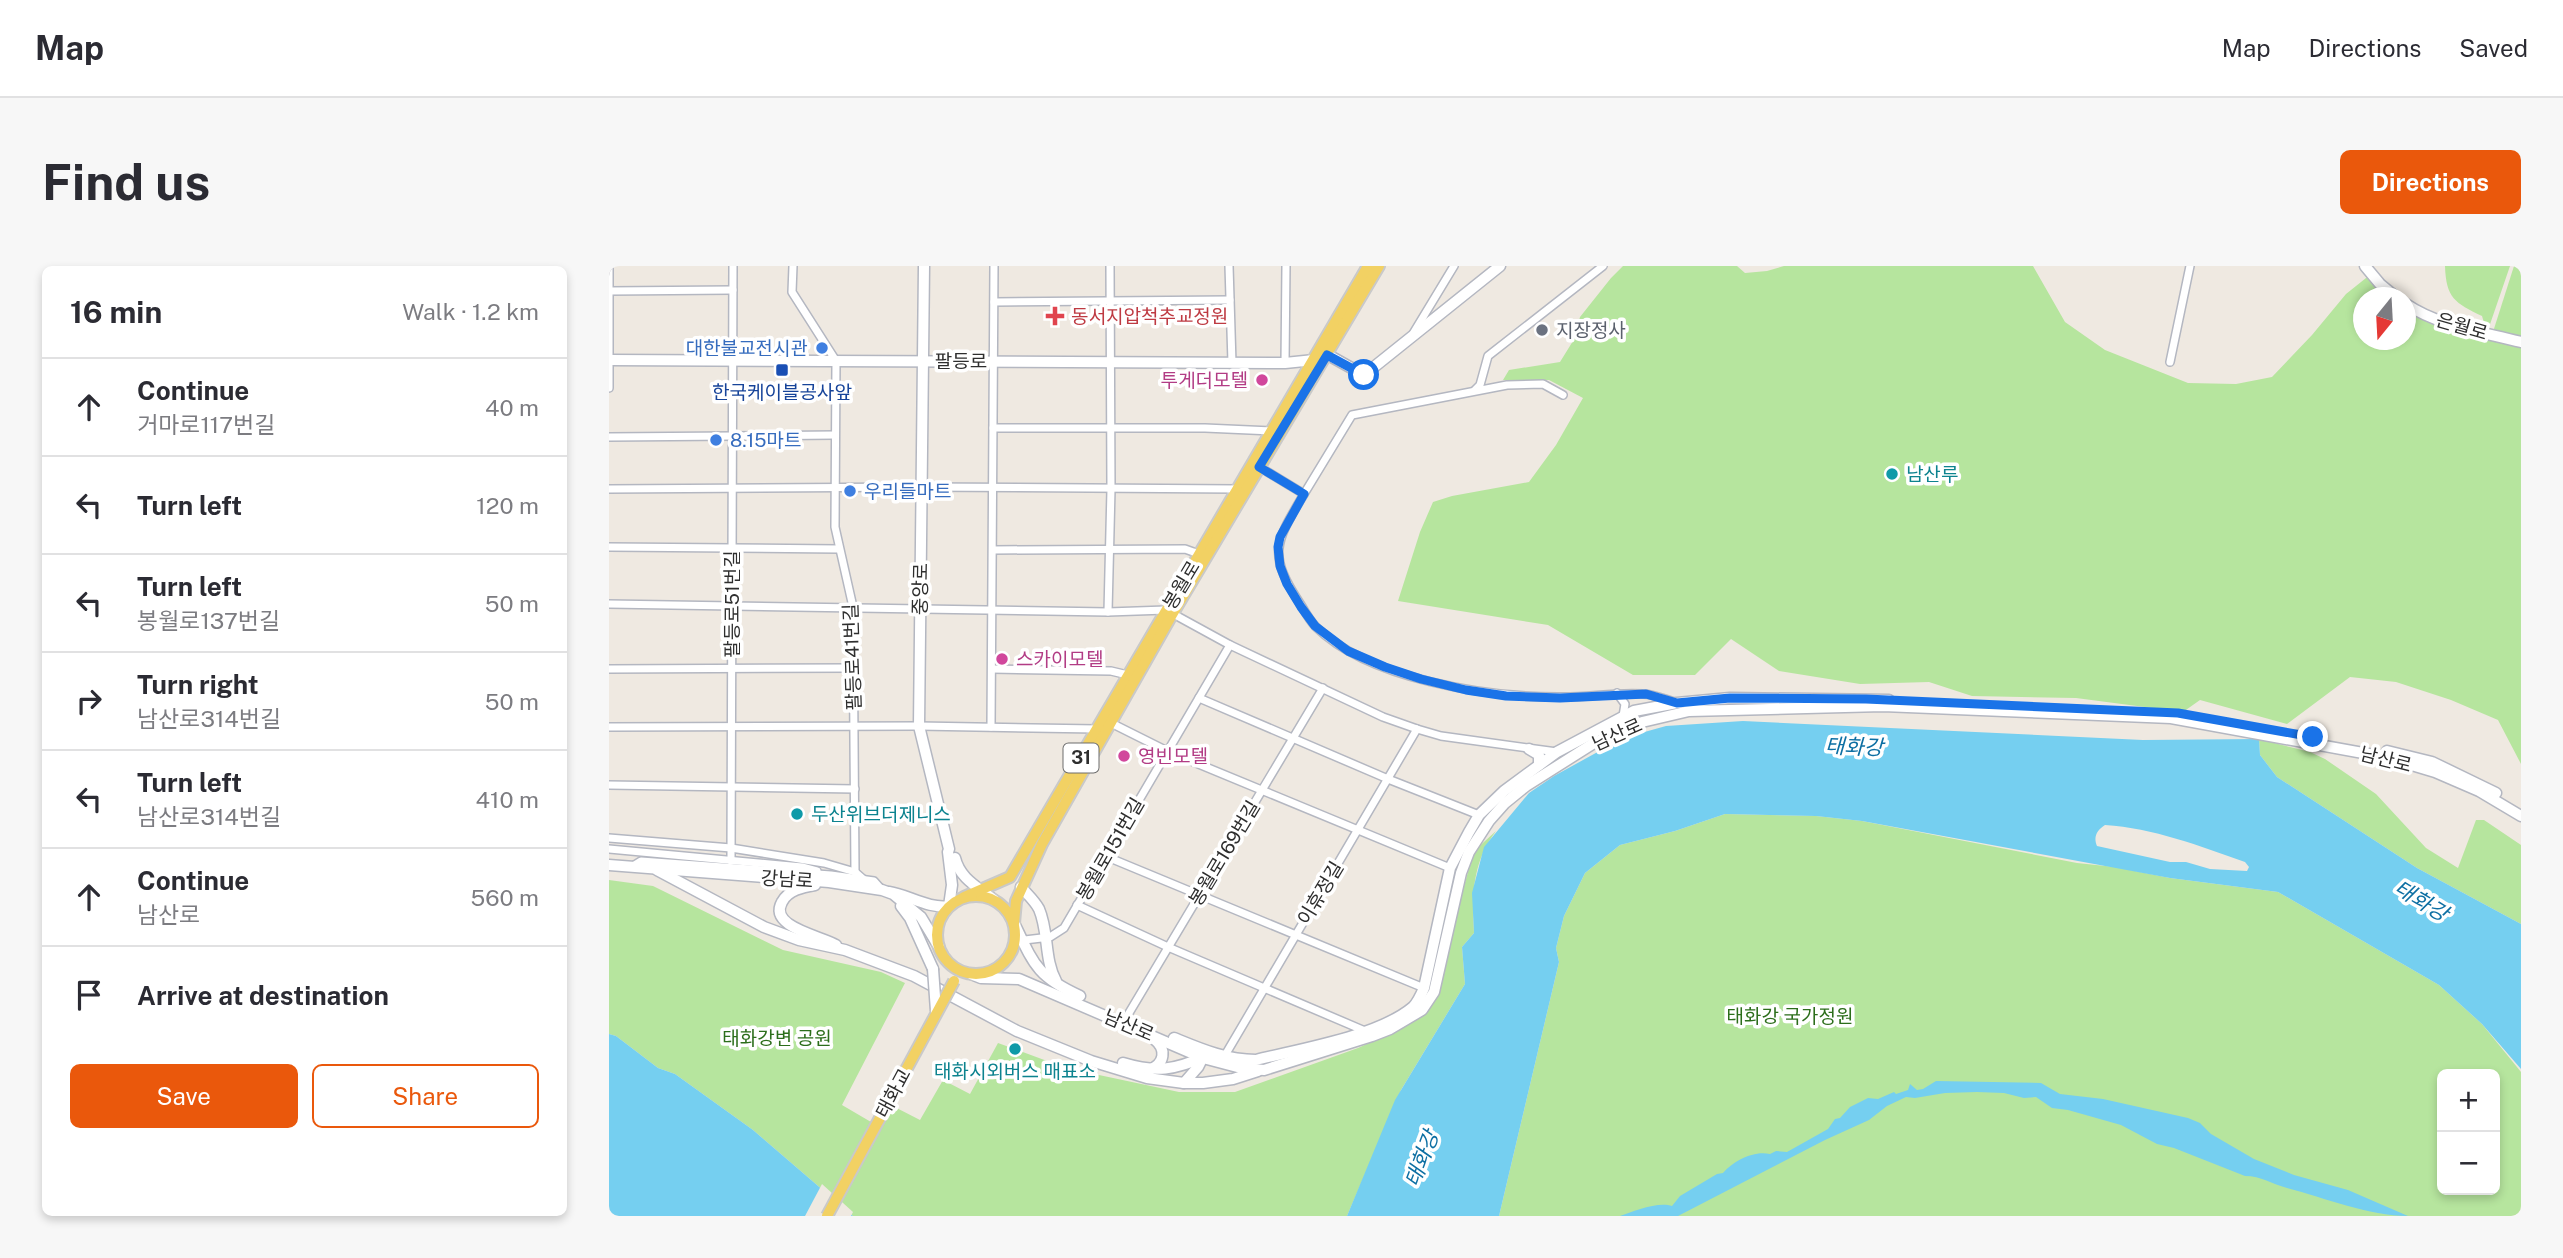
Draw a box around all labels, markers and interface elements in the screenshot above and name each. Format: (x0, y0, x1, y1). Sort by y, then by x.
text: Map (35, 29, 104, 67)
text: Map (2222, 34, 2271, 62)
text: Directions (2309, 34, 2421, 62)
text: Saved (2459, 34, 2528, 62)
button: Directions (2340, 150, 2521, 214)
text: Find us (42, 153, 210, 211)
north arrow (2353, 287, 2416, 350)
text: 16 min (70, 294, 162, 330)
text: Walk · 1.2 km (402, 298, 539, 325)
place label: 동서지압척추교정원 (1071, 305, 1228, 327)
marker: 동서지압척추교정원 (1045, 306, 1065, 326)
street label: 은월로 (2434, 308, 2490, 344)
place label: 지장정사 (1556, 319, 1626, 341)
marker: 지장정사 (1534, 322, 1550, 338)
place label: 대한불교전시관 (686, 337, 808, 359)
marker: 대한불교전시관 (814, 340, 830, 356)
street label: 팔등로 (935, 350, 987, 372)
route start (1348, 359, 1379, 390)
marker: 한국케이블공사앞 (774, 362, 790, 378)
place label: 투게더모텔 (1161, 369, 1248, 391)
marker: 투게더모텔 (1254, 372, 1270, 388)
text: Continue (137, 375, 249, 406)
place label: 한국케이블공사앞 (712, 381, 852, 403)
icon: ahead (70, 388, 108, 426)
text: 40 m (485, 394, 539, 421)
text: 거마로117번길 (137, 411, 275, 438)
place label: 8.15마트 (730, 429, 801, 451)
marker: 8.15마트 (708, 432, 724, 448)
place label: 남산루 (1906, 463, 1958, 485)
marker: 남산루 (1884, 466, 1900, 482)
place label: 우리들마트 (864, 480, 951, 502)
marker: 우리들마트 (842, 483, 858, 499)
icon: left (70, 486, 108, 524)
text: Turn left (137, 490, 242, 521)
text: 120 m (476, 492, 539, 519)
street label: 팔등로51번길 (721, 550, 743, 658)
street label: 봉월로 (1158, 557, 1204, 613)
street label: 중앙로 (909, 563, 931, 615)
text: Turn left (137, 571, 242, 602)
icon: left (70, 584, 108, 622)
text: 50 m (485, 590, 539, 617)
street label: 팔등로41번길 (839, 603, 865, 711)
text: 봉월로137번길 (137, 607, 280, 634)
place label: 스카이모텔 (1016, 648, 1103, 670)
marker: 스카이모텔 (994, 651, 1010, 667)
text: Turn right (137, 669, 259, 700)
icon: right (70, 682, 108, 720)
text: 50 m (485, 688, 539, 715)
text: 남산로314번길 (137, 705, 281, 732)
street label: 남산로 (1589, 713, 1645, 755)
route end (2297, 721, 2328, 752)
water label: 태화강 (1825, 733, 1886, 760)
street label: 남산로 (2358, 742, 2414, 776)
road number: 31 (1063, 744, 1099, 772)
place label: 영빈모텔 (1138, 745, 1208, 767)
marker: 영빈모텔 (1116, 748, 1132, 764)
text: Turn left (137, 767, 242, 798)
icon: left (70, 780, 108, 818)
text: 410 m (476, 786, 539, 813)
street label: 봉월로151번길 (1072, 794, 1148, 904)
street label: 봉월로169번길 (1184, 796, 1264, 910)
text: 남산로314번길 (137, 803, 281, 830)
place label: 두산위브더제니스 (811, 803, 951, 825)
marker: 두산위브더제니스 (789, 806, 805, 822)
street label: 이휴정길 (1293, 857, 1347, 929)
text: Continue (137, 865, 249, 896)
street label: 강남로 (760, 866, 814, 892)
water label: 태화강 (2390, 875, 2455, 928)
icon: ahead (70, 878, 108, 916)
text: 560 m (471, 884, 539, 911)
text: 남산로 (137, 901, 200, 928)
icon: arrive (70, 976, 108, 1014)
text: Arrive at destination (137, 980, 389, 1011)
street label: 남산로 (1101, 1005, 1157, 1045)
park label: 태화강 국가정원 (1727, 1005, 1853, 1027)
park label: 태화강변 공원 (722, 1027, 832, 1049)
marker: 태화시외버스 매표소 (1007, 1041, 1023, 1057)
place label: 태화시외버스 매표소 (934, 1060, 1096, 1082)
button: Save (70, 1064, 298, 1128)
button: Share (312, 1064, 539, 1128)
street label: 태화교 (871, 1065, 915, 1121)
map controls (2437, 1069, 2500, 1195)
button: + (2437, 1069, 2500, 1132)
water label: 태화강 (1399, 1125, 1445, 1190)
button: − (2437, 1132, 2500, 1195)

